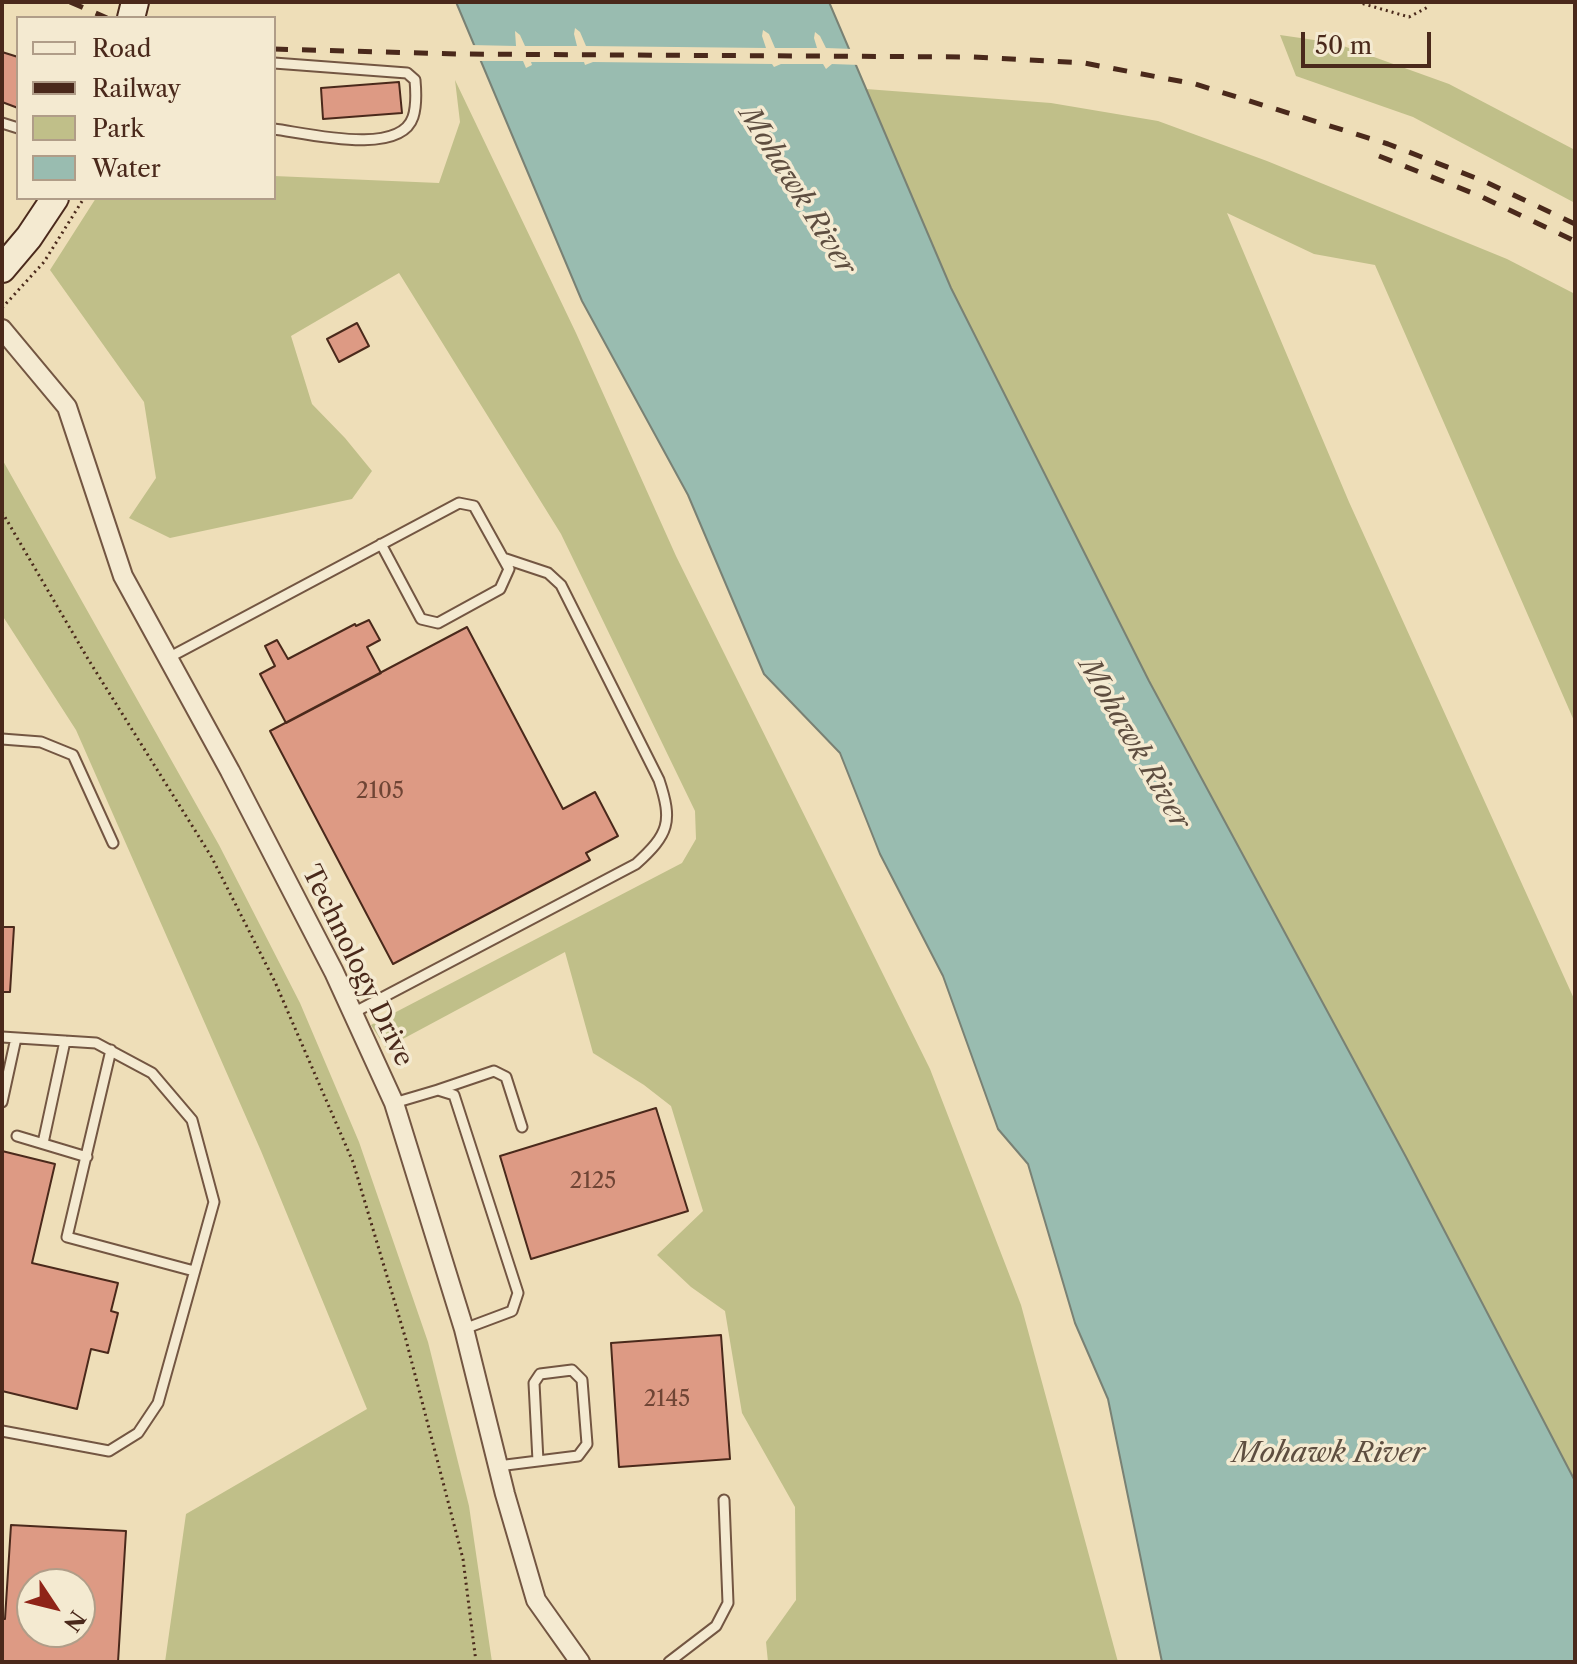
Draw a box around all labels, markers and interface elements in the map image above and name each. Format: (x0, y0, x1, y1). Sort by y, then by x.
legend (16, 16, 276, 200)
scale bar (1305, 16, 1435, 66)
text: 50 m (1315, 31, 1372, 60)
text: Road (92, 34, 151, 63)
text: Railway (92, 74, 181, 103)
water label: Mohawk River (732, 100, 862, 282)
text: Park (92, 114, 144, 143)
text: Water (92, 154, 161, 183)
water label: Mohawk River (1071, 652, 1197, 836)
house number: 2105 (356, 779, 404, 805)
street label: Technology Drive (295, 860, 419, 1072)
house number: 2125 (570, 1169, 616, 1195)
house number: 2145 (644, 1387, 690, 1413)
water label: Mohawk River (1233, 1437, 1425, 1471)
north arrow (16, 1568, 96, 1648)
text: N (58, 1605, 91, 1636)

